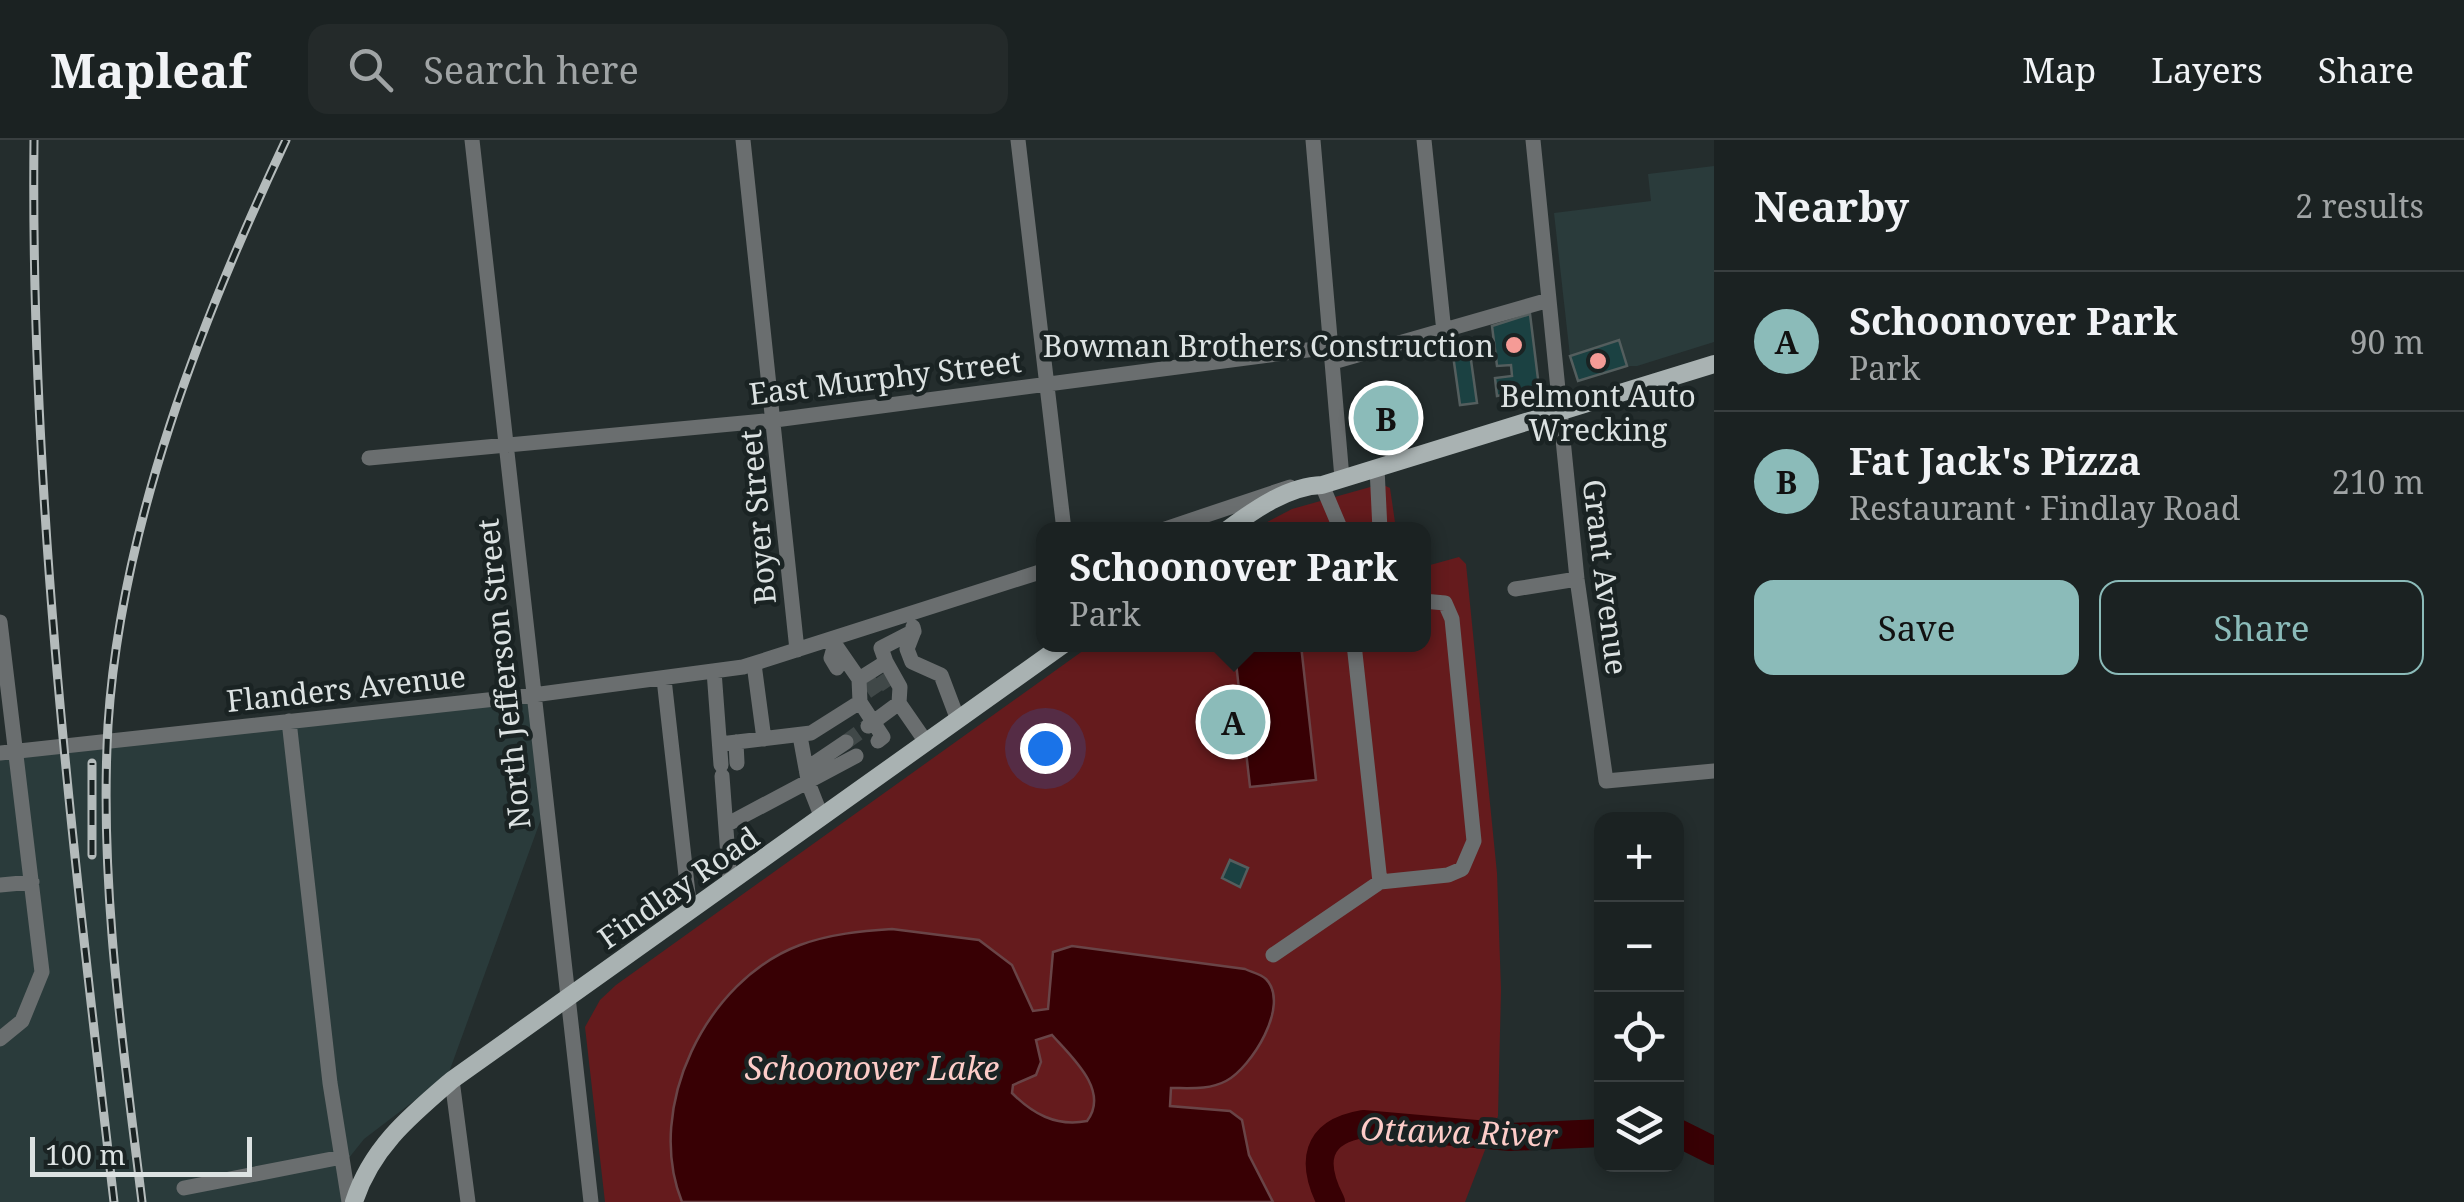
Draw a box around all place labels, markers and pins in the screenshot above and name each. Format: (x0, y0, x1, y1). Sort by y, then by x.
place label: Bowman Brothers Construction (1043, 325, 1494, 366)
marker: Bowman Brothers Construction (1503, 334, 1525, 356)
marker: Belmont Auto Wrecking (1587, 350, 1609, 372)
place label: Belmont Auto Wrecking (1500, 375, 1696, 450)
pin: B (1354, 380, 1418, 456)
pin: A (1200, 684, 1266, 760)

